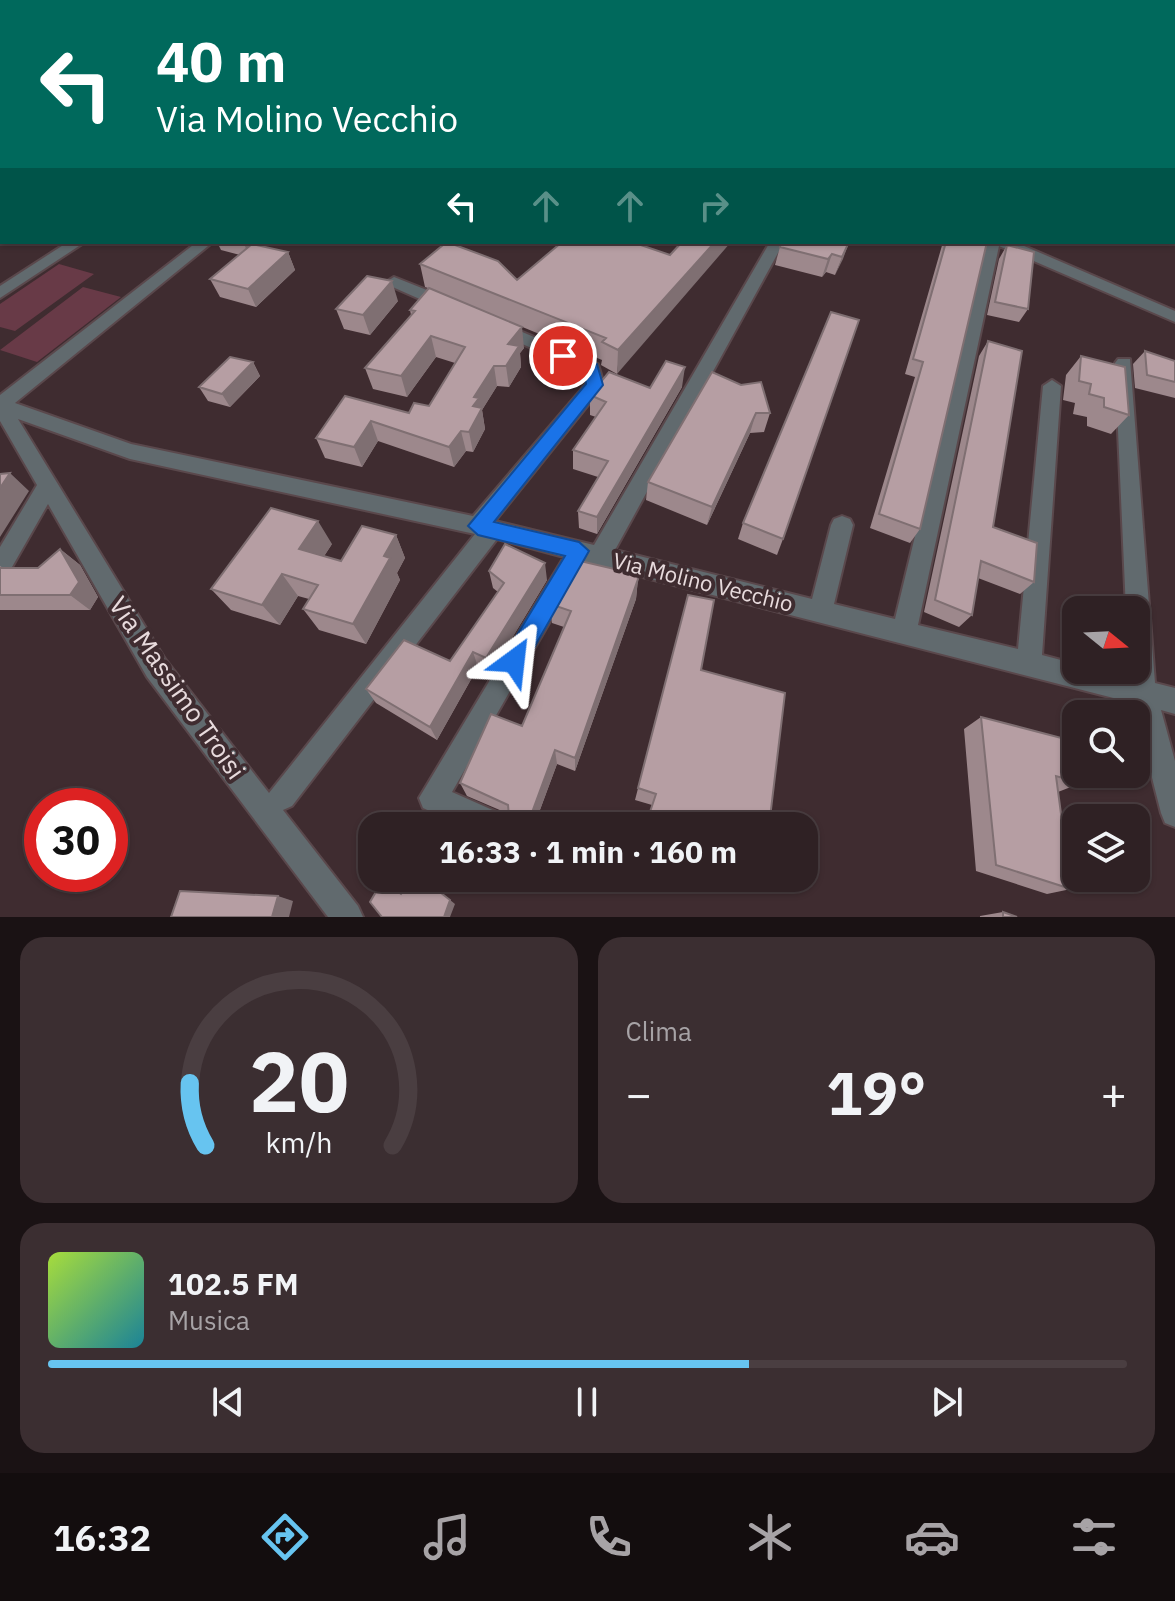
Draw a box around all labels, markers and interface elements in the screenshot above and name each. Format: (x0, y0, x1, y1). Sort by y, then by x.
text: 40 m (156, 25, 286, 97)
icon: left (24, 32, 128, 136)
text: Via Molino Vecchio (156, 95, 458, 142)
icon: left (440, 184, 484, 228)
icon: ahead (524, 184, 568, 228)
icon: ahead (608, 184, 652, 228)
icon: right (692, 184, 736, 228)
pin (529, 322, 597, 390)
icon: arrive (541, 334, 585, 378)
street label: Via Molino Vecchio (610, 545, 796, 618)
street label: Via Massimo Troisi (102, 589, 254, 786)
north arrow (1062, 596, 1150, 684)
map controls (1062, 596, 1150, 892)
position arrow (472, 619, 556, 703)
button: search (1062, 700, 1150, 788)
speed limit sign: 30 (24, 788, 128, 892)
button: layers (1062, 804, 1150, 892)
text: 16:33 · 1 min · 160 m (439, 832, 737, 871)
text: Clima (626, 1014, 692, 1048)
text: 20 (249, 1027, 349, 1135)
text: 19° (826, 1053, 926, 1132)
text: − (626, 1065, 652, 1122)
text: + (1101, 1065, 1127, 1122)
text: km/h (265, 1124, 332, 1161)
text: 102.5 FM (168, 1264, 299, 1303)
text: Musica (168, 1303, 250, 1337)
icon: previous (206, 1380, 250, 1424)
icon: pause (565, 1380, 609, 1424)
icon: next (925, 1380, 969, 1424)
icon: directions (257, 1509, 313, 1565)
icon: music (419, 1509, 475, 1565)
icon: phone (581, 1509, 637, 1565)
icon: climate (742, 1509, 798, 1565)
icon: car (904, 1509, 960, 1565)
icon: filters (1066, 1509, 1122, 1565)
text: 16:32 (53, 1514, 151, 1561)

